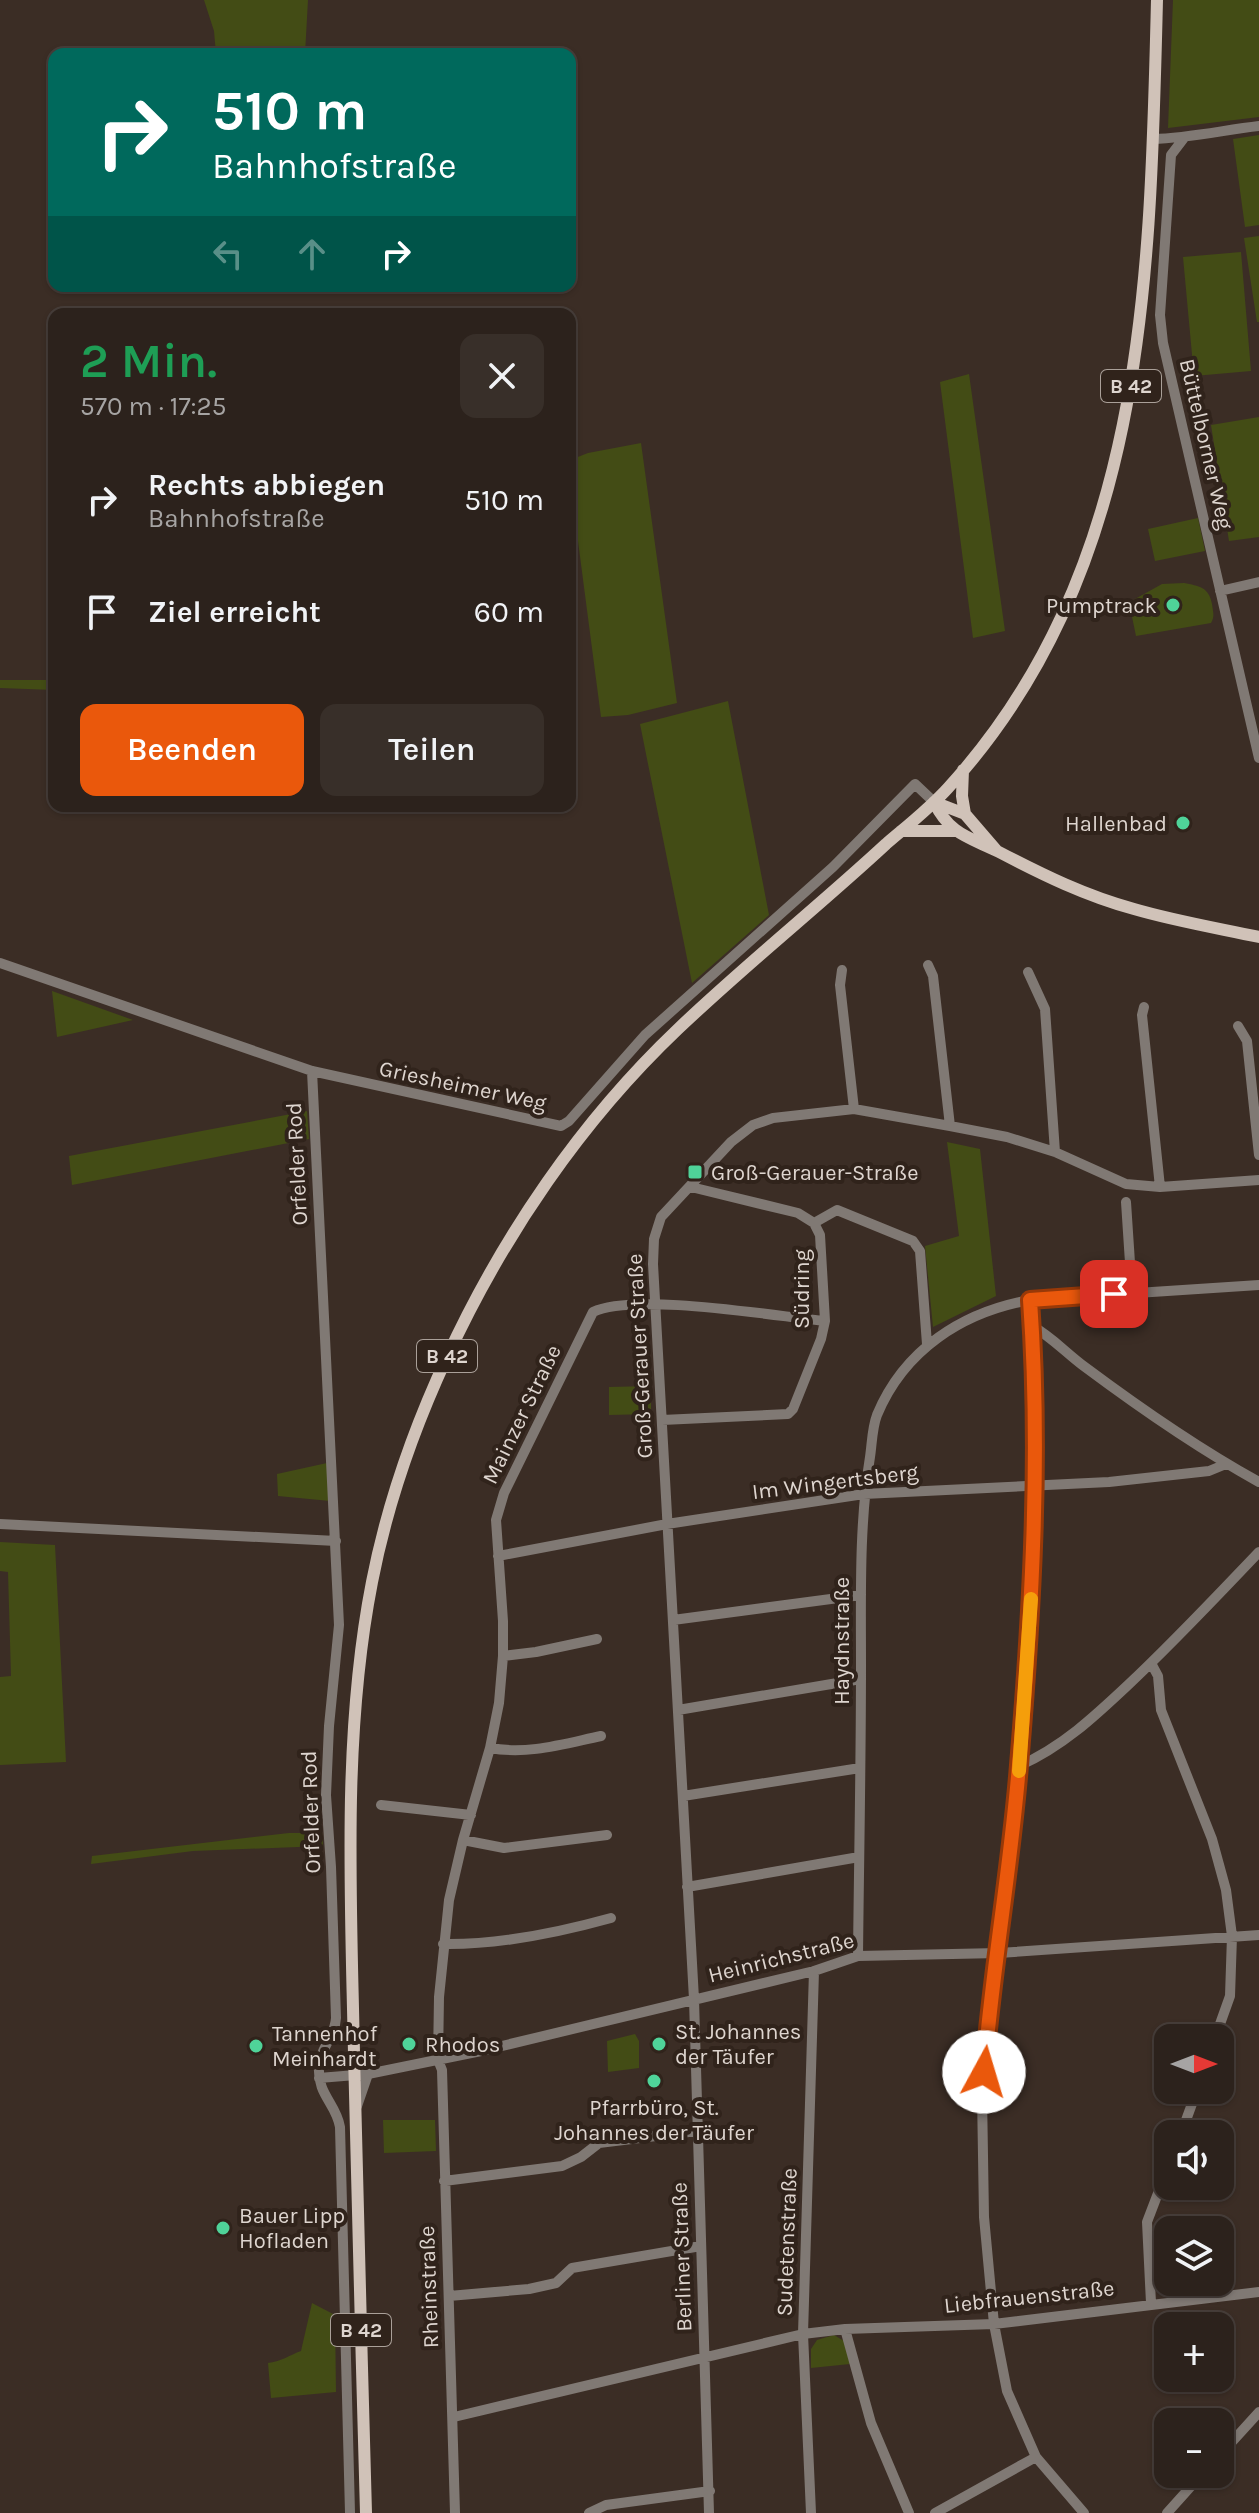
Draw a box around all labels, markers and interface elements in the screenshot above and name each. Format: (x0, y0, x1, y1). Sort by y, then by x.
text: 510 m (212, 78, 367, 143)
icon: right (80, 80, 184, 184)
text: Bahnhofstraße (212, 145, 456, 187)
icon: left (206, 232, 250, 276)
icon: ahead (290, 232, 334, 276)
icon: right (374, 232, 418, 276)
text: 2 Min. (80, 333, 217, 389)
button: close (460, 334, 544, 418)
street label: Büttelborner Weg (1174, 356, 1238, 533)
road number: B 42 (1101, 370, 1161, 402)
text: 570 m · 17:25 (80, 391, 226, 422)
text: Rechts abbiegen (148, 467, 385, 503)
icon: right (80, 478, 124, 522)
text: 510 m (464, 482, 544, 518)
text: Bahnhofstraße (148, 503, 325, 534)
icon: arrive (80, 590, 124, 634)
place label: Pumptrack (1046, 593, 1157, 619)
text: Ziel erreicht (148, 594, 321, 630)
text: 60 m (474, 594, 544, 630)
marker: Pumptrack (1164, 596, 1182, 614)
button: Beenden (80, 704, 304, 796)
button: Teilen (320, 704, 544, 796)
place label: Hallenbad (1065, 811, 1167, 837)
marker: Hallenbad (1174, 814, 1192, 832)
street label: Griesheimer Weg (377, 1056, 549, 1117)
street label: Orfelder Rod (281, 1102, 313, 1226)
place label: Groß-Gerauer-Straße (711, 1160, 918, 1186)
marker: Groß-Gerauer-Straße (686, 1163, 704, 1181)
street label: Südring (789, 1248, 815, 1329)
street label: Groß-Gerauer Straße (622, 1253, 658, 1459)
pin (1080, 1260, 1148, 1328)
icon: arrive (1092, 1272, 1136, 1316)
road number: B 42 (417, 1340, 477, 1372)
street label: Mainzer Straße (477, 1340, 567, 1488)
street label: Im Wingertsberg (750, 1459, 920, 1505)
street label: Haydnstraße (829, 1577, 855, 1705)
street label: Orfelder Rod (296, 1750, 326, 1874)
street label: Heinrichstraße (705, 1927, 857, 1989)
place label: St. Johannes der Täufer (675, 2019, 801, 2070)
place label: Tannenhof Meinhardt (272, 2021, 378, 2072)
north arrow (1154, 2024, 1234, 2104)
map controls (1154, 2024, 1234, 2488)
position arrow (942, 2030, 1026, 2114)
place label: Rhodos (425, 2032, 500, 2058)
marker: Rhodos (400, 2035, 418, 2053)
marker: St. Johannes der Täufer (650, 2035, 668, 2053)
marker: Tannenhof Meinhardt (247, 2037, 265, 2055)
marker: Pfarrbüro, St. Johannes der Täufer (645, 2072, 663, 2090)
place label: Pfarrbüro, St. Johannes der Täufer (554, 2095, 754, 2146)
button: sound (1154, 2120, 1234, 2200)
street label: Sudetenstraße (771, 2167, 803, 2317)
street label: Berliner Straße (666, 2182, 698, 2332)
place label: Bauer Lipp Hofladen (239, 2203, 345, 2254)
button: layers (1154, 2216, 1234, 2296)
marker: Bauer Lipp Hofladen (214, 2219, 232, 2237)
street label: Rheinstraße (414, 2225, 444, 2349)
street label: Liebfrauenstraße (943, 2275, 1116, 2319)
button: + (1154, 2312, 1234, 2392)
road number: B 42 (331, 2314, 391, 2346)
button: − (1154, 2408, 1234, 2488)

